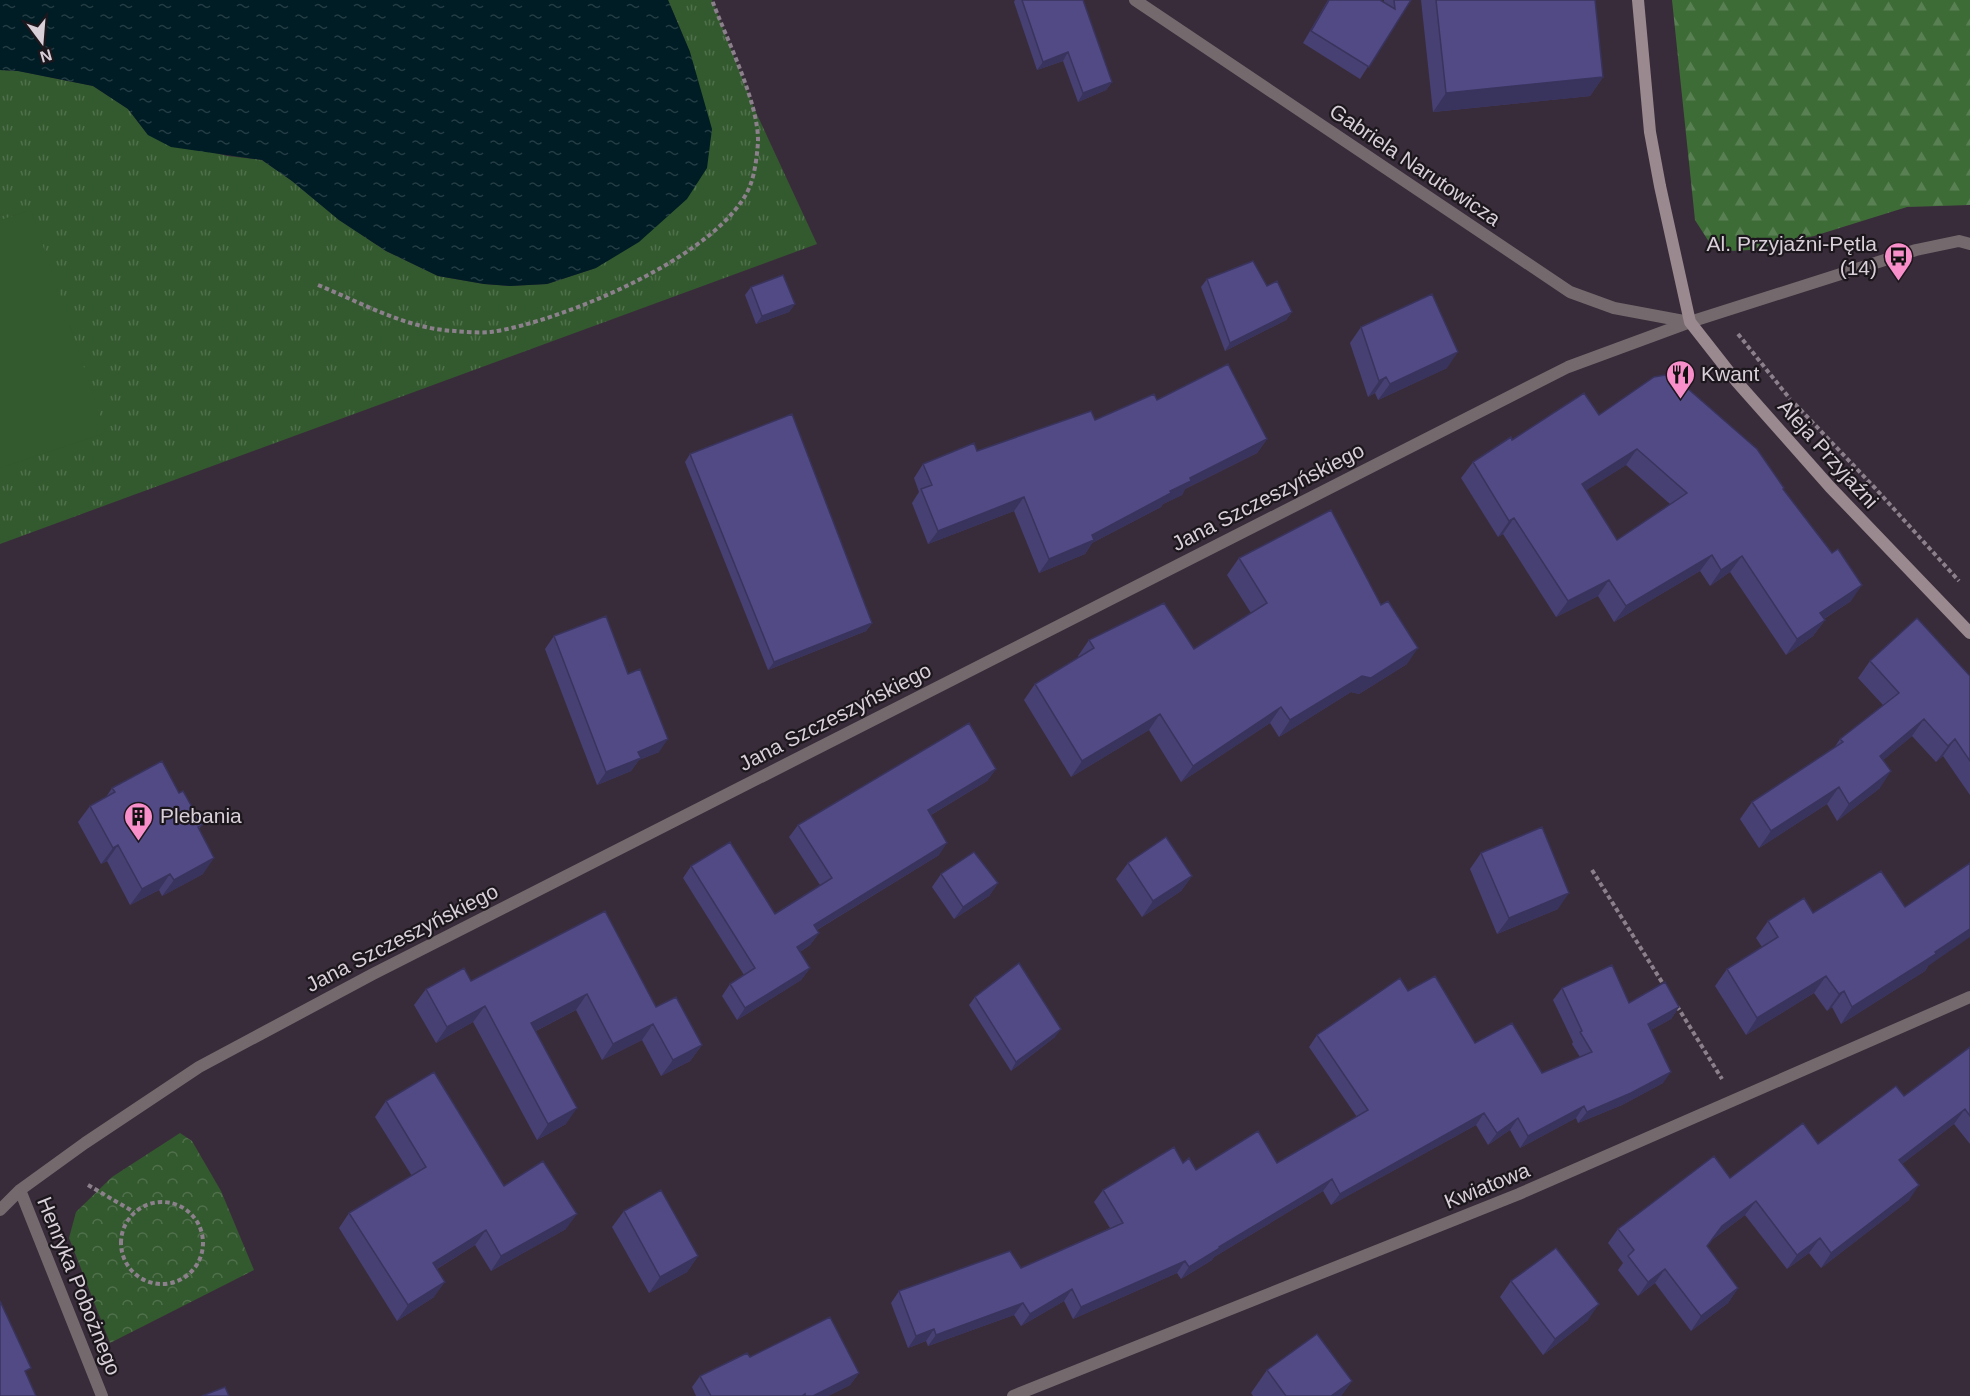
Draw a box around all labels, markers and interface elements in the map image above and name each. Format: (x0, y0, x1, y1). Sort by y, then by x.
north arrow (12, 12, 72, 72)
text: N (38, 46, 54, 66)
street label: Gabriela Narutowicza (1326, 99, 1505, 230)
place label: Al. Przyjaźni-Pętla (14) (1707, 232, 1877, 279)
bus stop icon: Al. Przyjaźni-Pętla (14) (1882, 240, 1914, 282)
restaurant icon: Kwant (1664, 358, 1696, 400)
place label: Kwant (1701, 362, 1760, 385)
street label: Aleja Przyjaźni (1774, 395, 1883, 513)
street label: Jana Szczeszyńskiego (1168, 438, 1368, 555)
street label: Jana Szczeszyńskiego (735, 658, 935, 775)
building icon: Plebania (123, 800, 155, 842)
place label: Plebania (160, 804, 242, 827)
street label: Jana Szczeszyńskiego (302, 879, 502, 996)
street label: Kwiatowa (1441, 1158, 1533, 1213)
street label: Henryka Pobożnego (33, 1193, 126, 1378)

